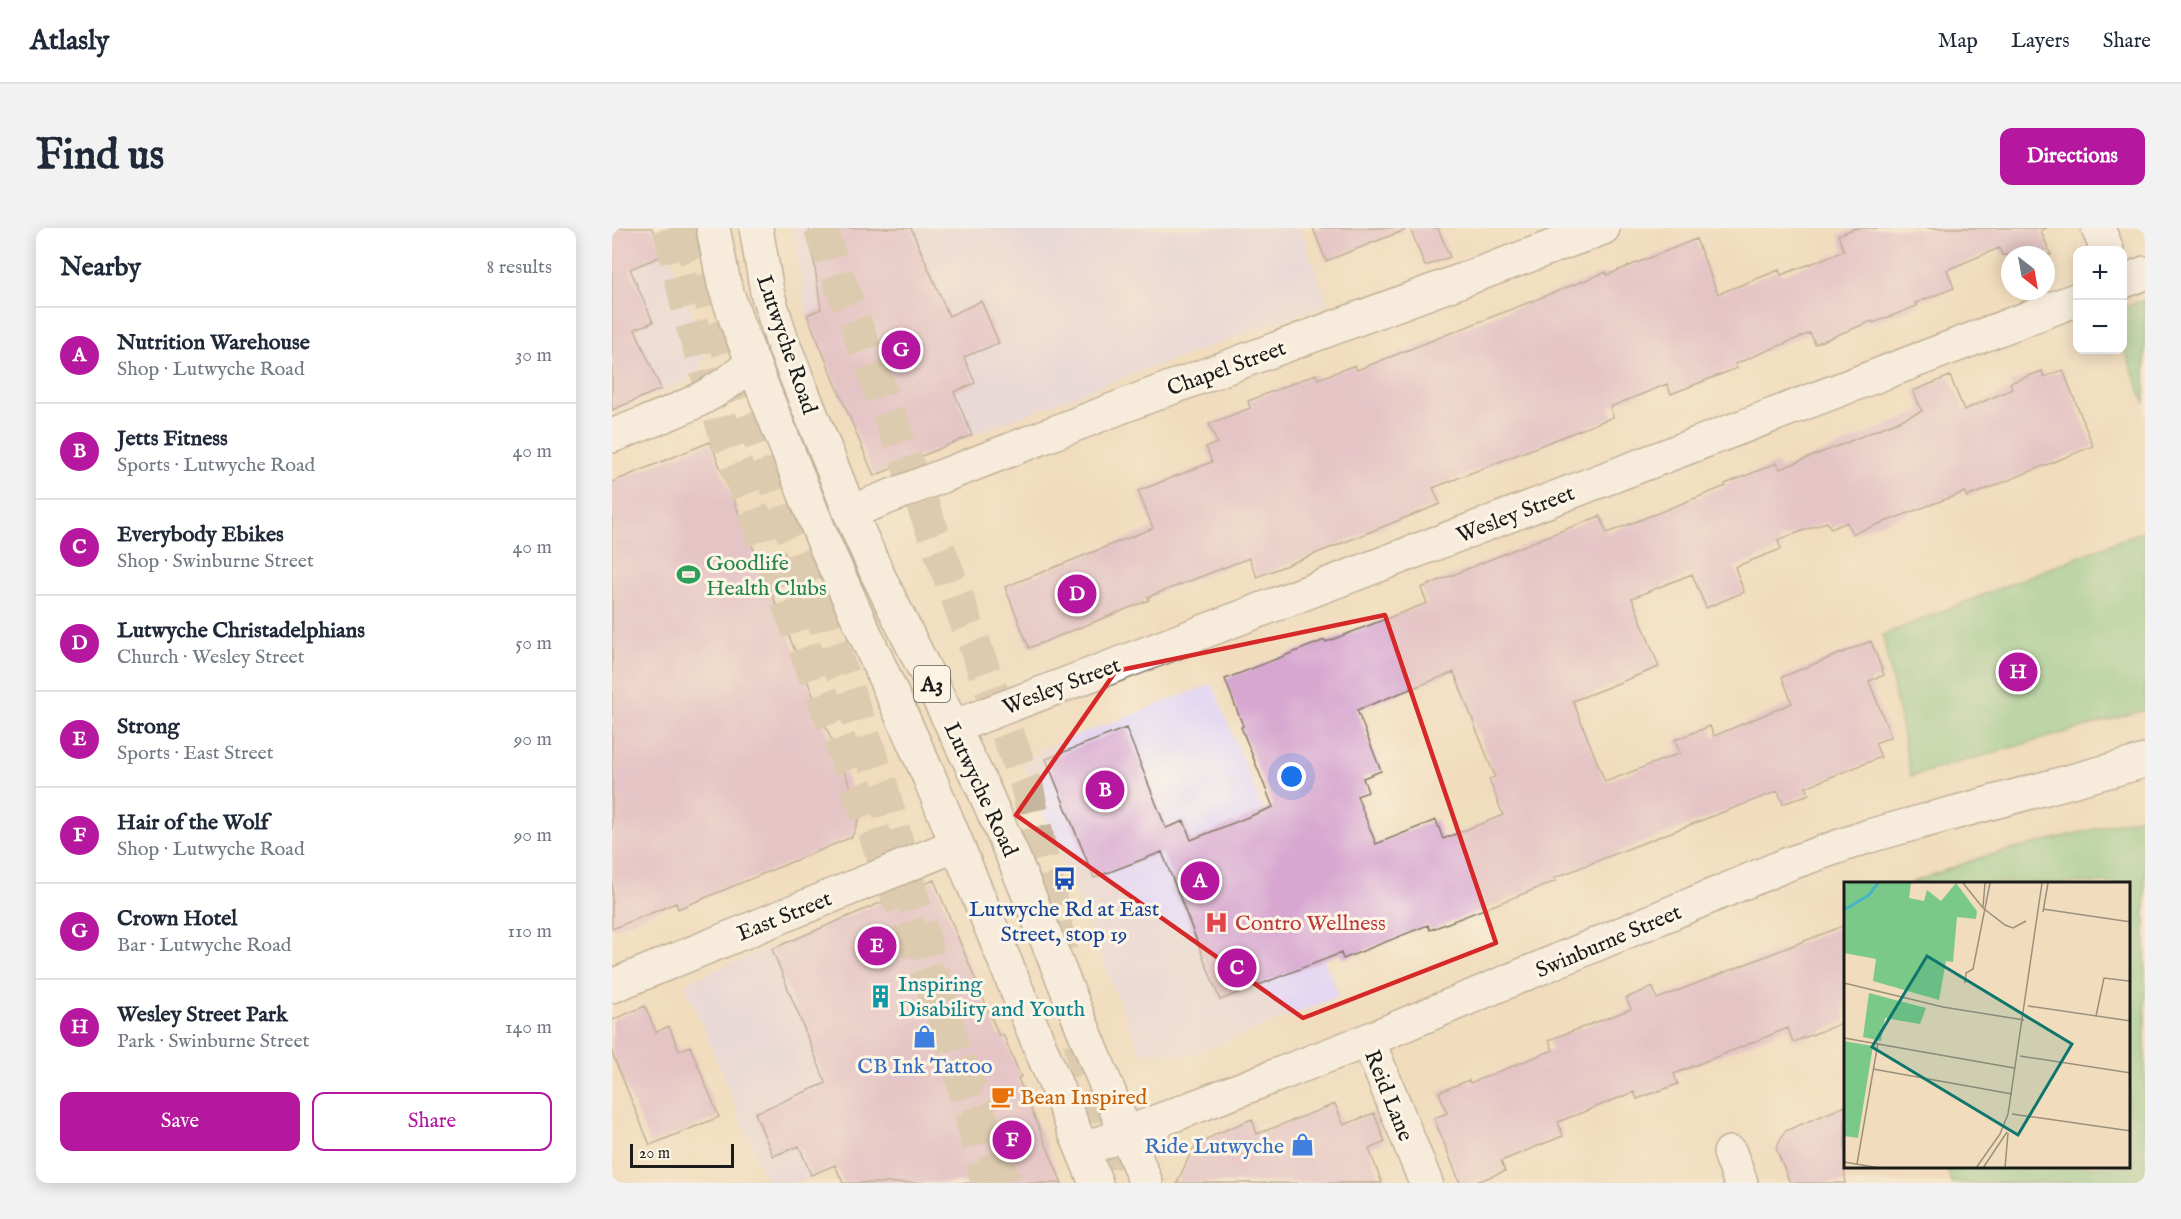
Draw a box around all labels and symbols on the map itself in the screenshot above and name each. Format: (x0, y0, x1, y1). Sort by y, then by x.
north arrow (2001, 246, 2055, 300)
street label: Lutwyche Road (749, 271, 823, 418)
pin: G (882, 328, 920, 372)
street label: Chapel Street (1163, 334, 1290, 403)
street label: Wesley Street (1453, 479, 1579, 550)
place label: Goodlife Health Clubs (706, 550, 827, 603)
sports icon: Goodlife Health Clubs (675, 562, 701, 588)
pin: D (1058, 572, 1096, 616)
pin: H (1998, 650, 2038, 694)
street label: Wesley Street (999, 651, 1125, 722)
road number: A3 (914, 666, 950, 702)
street label: Lutwyche Road (937, 718, 1024, 862)
your location (1277, 762, 1306, 791)
pin: B (1086, 768, 1124, 812)
pin: A (1180, 858, 1220, 904)
bus stop icon: Lutwyche Rd at East Street, stop 19 (1051, 866, 1077, 892)
inset map (1844, 882, 2130, 1168)
street label: East Street (733, 885, 837, 948)
place label: Lutwyche Rd at East Street, stop 19 (969, 896, 1160, 949)
street label: Swinburne Street (1532, 898, 1686, 985)
hospital icon: Contro Wellness (1204, 909, 1230, 935)
place label: Contro Wellness (1235, 910, 1386, 938)
pin: E (858, 924, 896, 968)
pin: C (1218, 946, 1256, 990)
place label: Inspiring Disability and Youth (898, 971, 1085, 1024)
building icon: Inspiring Disability and Youth (867, 983, 893, 1009)
shop icon: CB Ink Tattoo (912, 1023, 938, 1049)
street label: Reid Lane (1357, 1046, 1419, 1146)
place label: CB Ink Tattoo (857, 1053, 993, 1081)
cafe icon: Bean Inspired (989, 1083, 1015, 1109)
place label: Bean Inspired (1020, 1084, 1148, 1112)
pin: F (992, 1118, 1032, 1162)
shop icon: Ride Lutwyche (1289, 1132, 1315, 1158)
place label: Ride Lutwyche (1144, 1133, 1284, 1161)
scale bar (630, 1141, 734, 1168)

